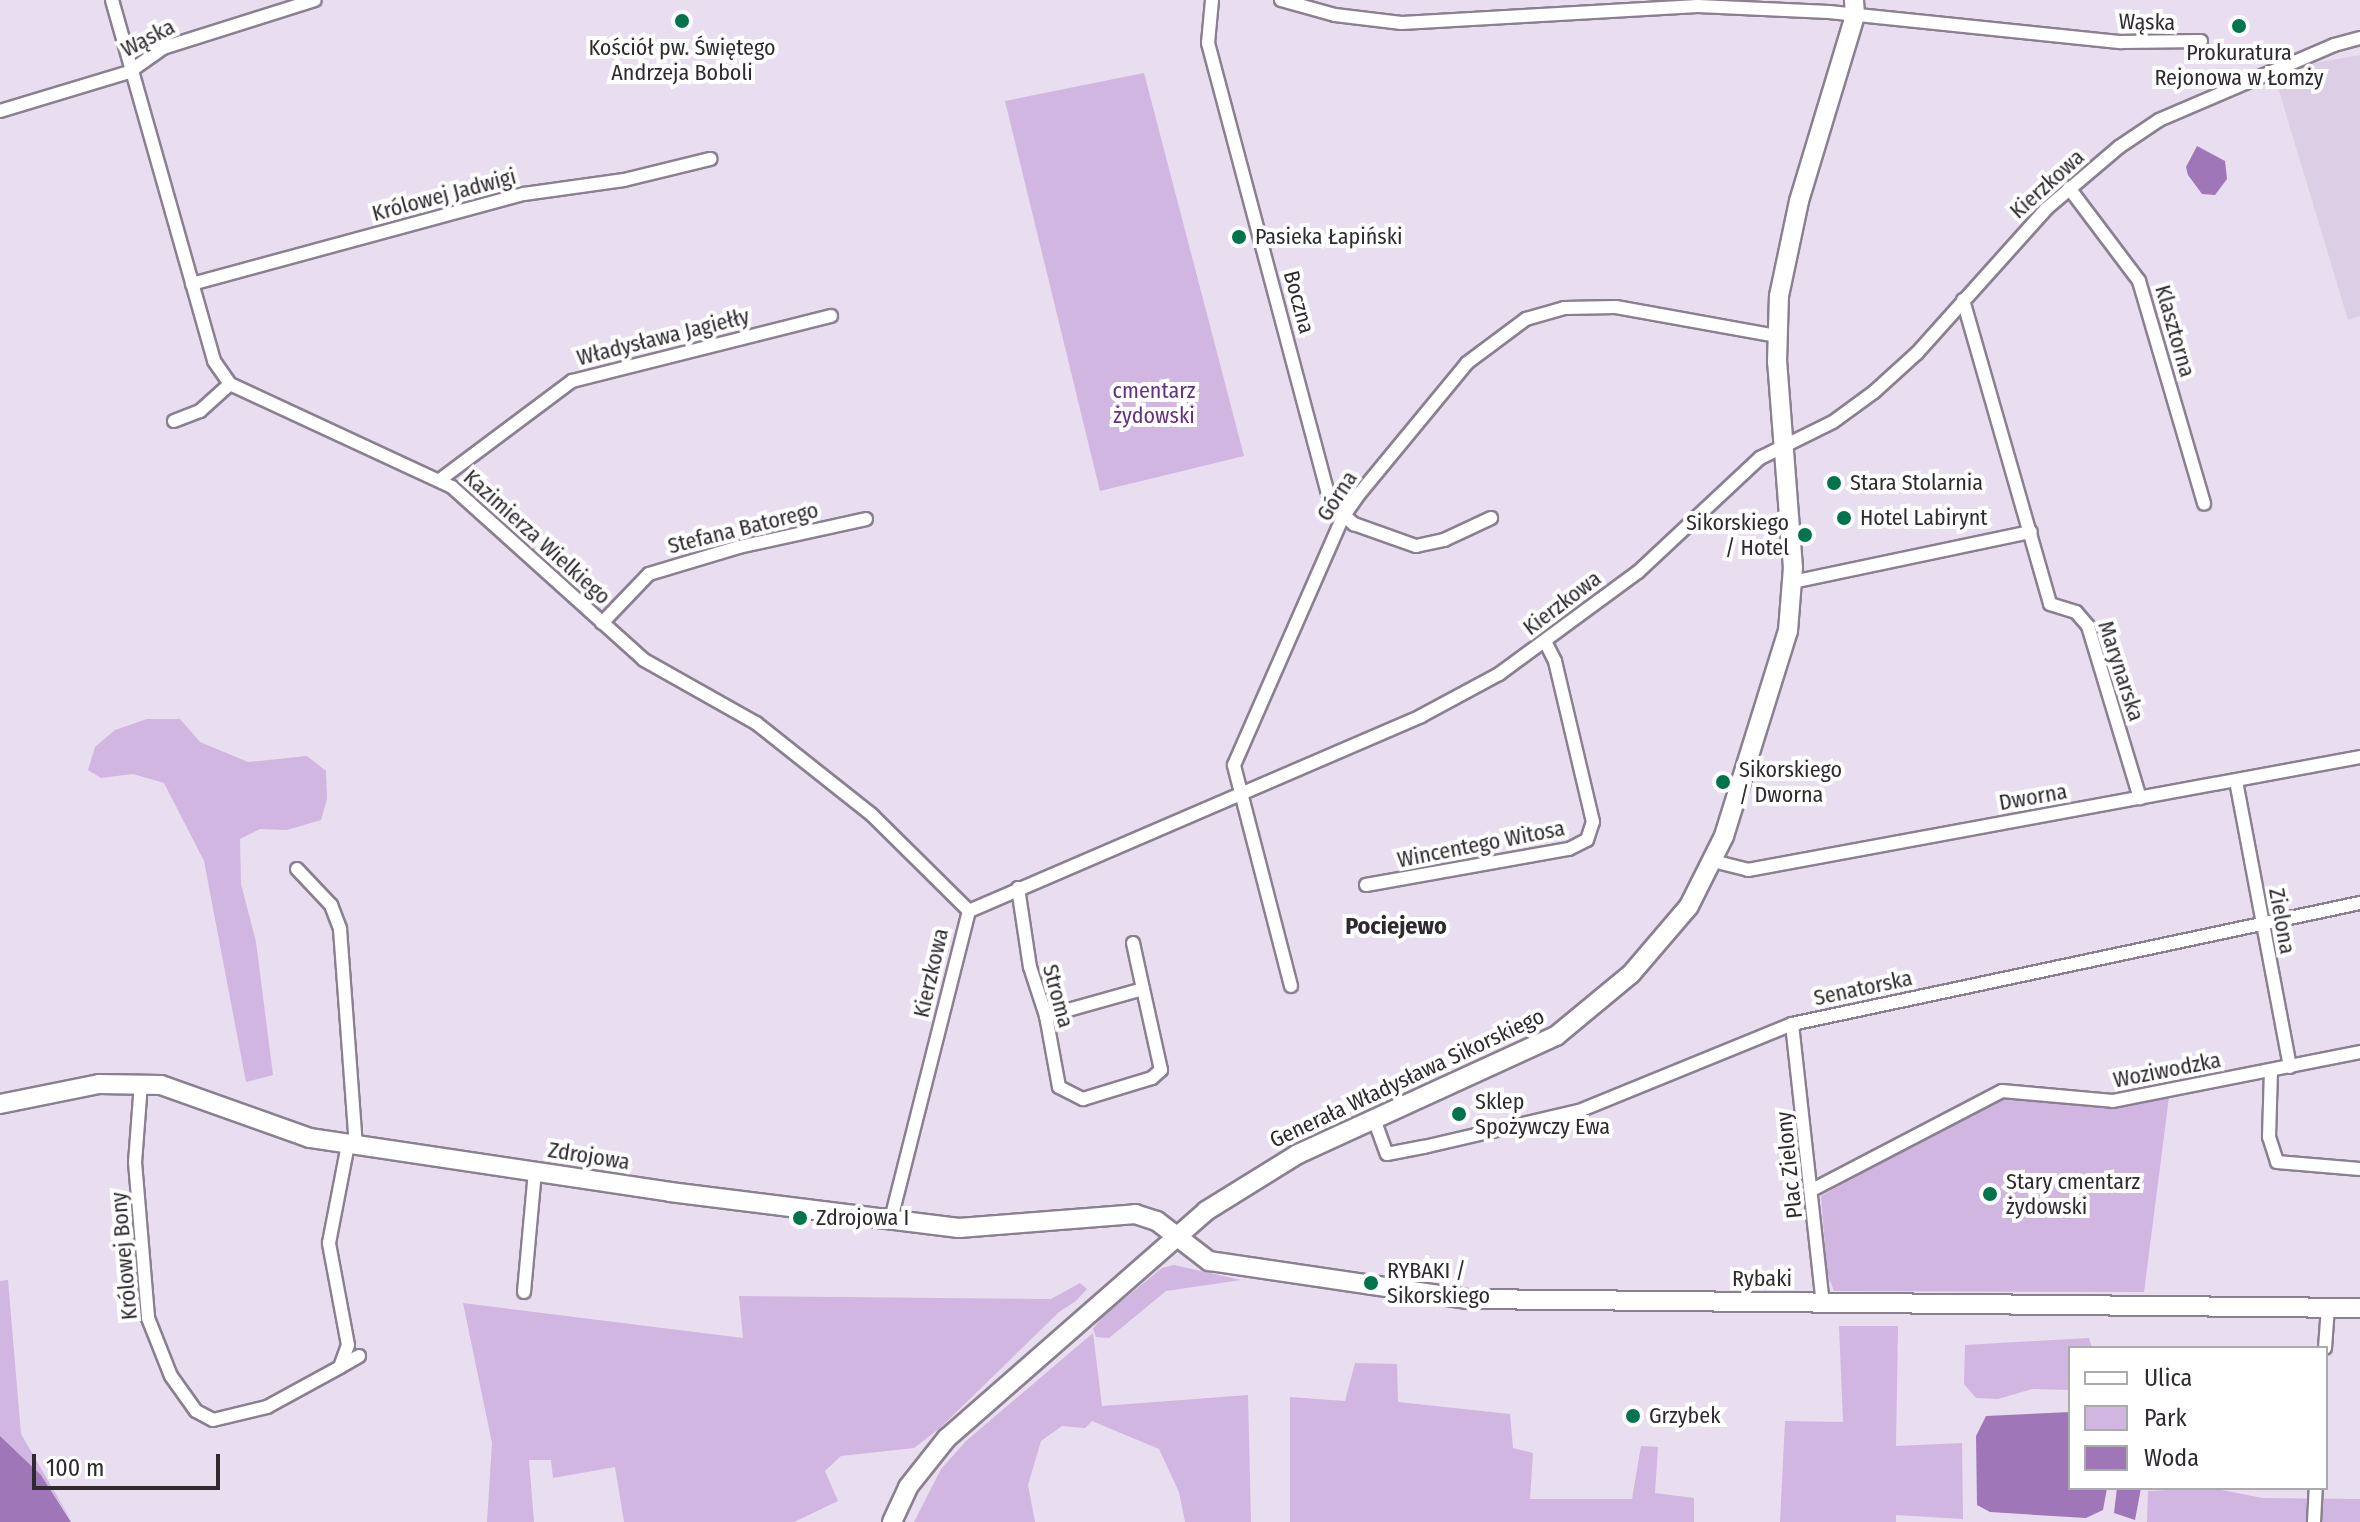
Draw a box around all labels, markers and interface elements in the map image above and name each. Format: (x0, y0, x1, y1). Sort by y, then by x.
street label: Wąska (2119, 8, 2175, 36)
marker: Kościół pw. Świętego Andrzeja Boboli (673, 12, 691, 30)
street label: Wąska (117, 13, 179, 63)
marker: Prokuratura Rejonowa w Łomży (2230, 17, 2248, 35)
place label: Kościół pw. Świętego Andrzeja Boboli (589, 34, 775, 86)
place label: Prokuratura Rejonowa w Łomży (2154, 39, 2324, 90)
street label: Kierzkowa (2004, 144, 2090, 224)
street label: Królowej Jadwigi (369, 163, 519, 227)
place label: Pasieka Łapiński (1255, 224, 1403, 250)
marker: Pasieka Łapiński (1230, 228, 1248, 246)
street label: Boczna (1278, 268, 1320, 336)
street label: Klasztorna (2149, 282, 2201, 380)
street label: Władysława Jagiełły (574, 303, 752, 371)
park label: cmentarz żydowski (1113, 377, 1195, 428)
street label: Kazimierza Wielkiego (458, 464, 616, 610)
street label: Górna (1311, 466, 1363, 526)
place label: Stara Stolarnia (1850, 470, 1983, 496)
marker: Stara Stolarnia (1825, 474, 1843, 492)
street label: Stefana Batorego (665, 497, 821, 559)
place label: Hotel Labirynt (1860, 505, 1988, 531)
place label: Sikorskiego / Hotel (1686, 509, 1789, 560)
marker: Hotel Labirynt (1835, 509, 1853, 527)
marker: Sikorskiego / Hotel (1796, 526, 1814, 544)
street label: Kierzkowa (1518, 565, 1606, 641)
street label: Marynarska (2092, 618, 2150, 724)
place label: Sikorskiego / Dworna (1739, 756, 1842, 808)
marker: Sikorskiego / Dworna (1714, 773, 1732, 791)
street label: Dworna (1997, 778, 2069, 816)
street label: Wincentego Witosa (1395, 815, 1567, 873)
street label: Zielona (2263, 886, 2301, 956)
district label: Pociejewo (1345, 913, 1447, 941)
street label: Kierzkowa (908, 926, 954, 1020)
street label: Stroma (1037, 961, 1079, 1031)
street label: Senatorska (1811, 965, 1915, 1011)
street label: Generała Władysława Sikorskiego (1266, 1003, 1548, 1153)
street label: Woziwodzka (2111, 1047, 2223, 1093)
place label: Sklep Spożywczy Ewa (1475, 1088, 1610, 1140)
marker: Sklep Spożywczy Ewa (1450, 1105, 1468, 1123)
street label: Plac Zielony (1770, 1110, 1808, 1220)
street label: Zdrojowa (546, 1137, 632, 1175)
place label: Stary cmentarz żydowski (2006, 1168, 2140, 1220)
marker: Stary cmentarz żydowski (1981, 1185, 1999, 1203)
street label: Królowej Bony (105, 1191, 143, 1321)
place label: Zdrojowa I (816, 1205, 909, 1231)
marker: Zdrojowa I (791, 1209, 809, 1227)
place label: RYBAKI / Sikorskiego (1387, 1257, 1490, 1308)
street label: Rybaki (1732, 1266, 1792, 1292)
marker: RYBAKI / Sikorskiego (1362, 1274, 1380, 1292)
legend (2068, 1346, 2328, 1490)
text: Ulica (2144, 1364, 2192, 1392)
place label: Grzybek (1649, 1403, 1720, 1429)
text: Park (2144, 1404, 2187, 1432)
marker: Grzybek (1624, 1407, 1642, 1425)
scale bar (36, 1438, 224, 1488)
text: Woda (2144, 1444, 2199, 1472)
text: 100 m (46, 1454, 104, 1482)

